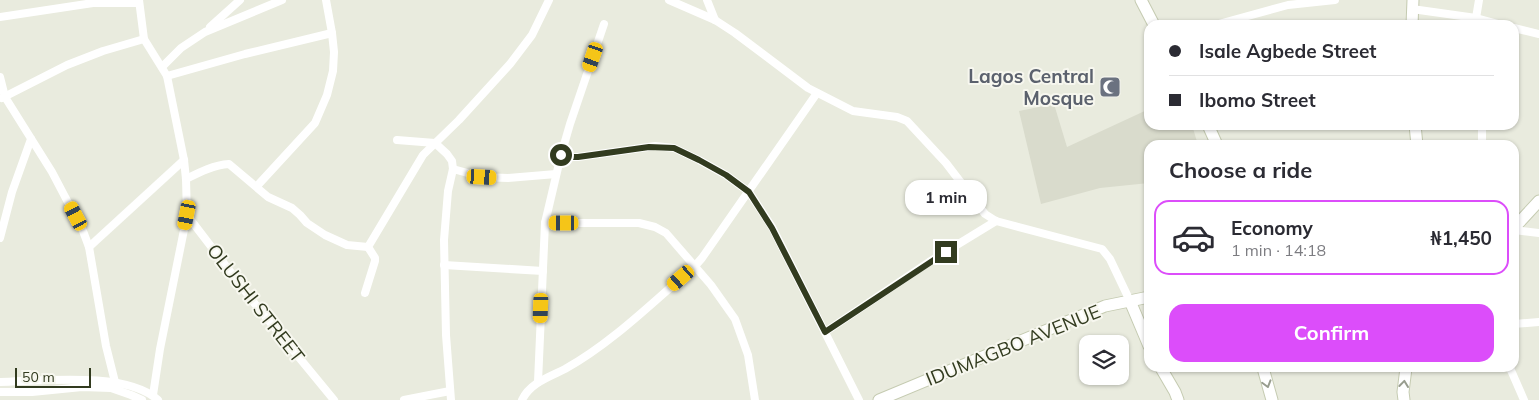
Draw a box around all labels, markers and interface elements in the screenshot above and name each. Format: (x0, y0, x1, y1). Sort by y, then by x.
text: Isale Agbede Street (1199, 39, 1377, 63)
car (581, 40, 604, 74)
place label: Lagos Central Mosque (968, 64, 1094, 110)
mosque icon: Lagos Central Mosque (1098, 75, 1122, 99)
text: Ibomo Street (1199, 88, 1316, 112)
route start (550, 144, 572, 166)
text: Choose a ride (1169, 156, 1312, 184)
car (466, 169, 497, 185)
callout: 1 min (905, 180, 987, 214)
text: 1 min (925, 187, 967, 207)
car (62, 199, 89, 233)
car (176, 199, 197, 231)
icon: car (1171, 215, 1216, 260)
car (549, 216, 579, 231)
text: Economy (1231, 216, 1313, 240)
text: ₦1,450 (1430, 226, 1492, 250)
street label: OLUSHI STREET (202, 239, 310, 368)
text: 1 min · 14:18 (1231, 240, 1326, 260)
route end (935, 241, 957, 263)
car (664, 262, 697, 294)
car (532, 293, 549, 323)
street label: IDUMAGBO AVENUE (922, 299, 1104, 391)
button: Confirm (1169, 304, 1494, 362)
map controls (1079, 335, 1129, 385)
button: layers (1079, 335, 1129, 385)
scale bar (15, 365, 91, 388)
text: 50 m (22, 368, 55, 386)
one-way arrow (1262, 379, 1272, 387)
one-way arrow (1398, 379, 1409, 387)

